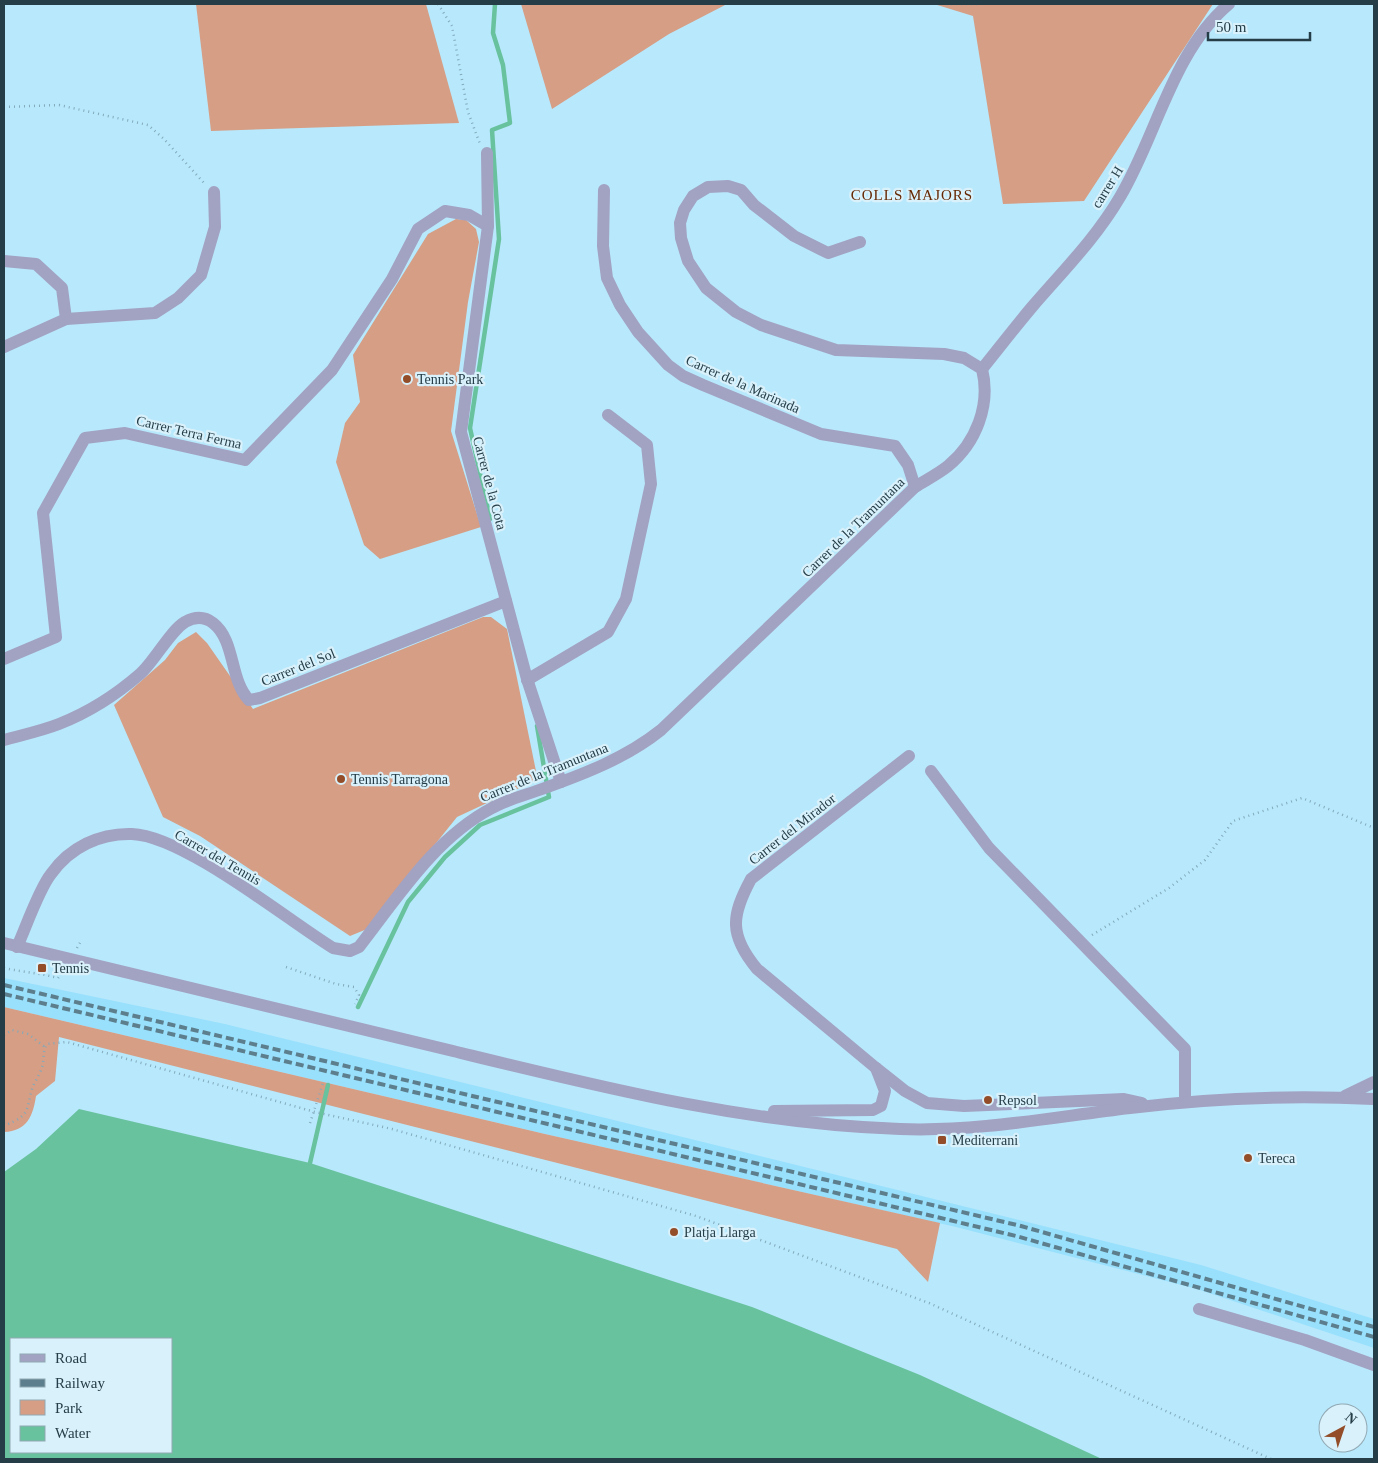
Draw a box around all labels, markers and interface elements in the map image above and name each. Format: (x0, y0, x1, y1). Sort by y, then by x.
scale bar (1208, 10, 1310, 42)
text: 50 m (1216, 19, 1247, 35)
street label: carrer H (1089, 164, 1126, 211)
district label: COLLS MAJORS (851, 187, 973, 203)
street label: Carrer de la Marinada (683, 353, 803, 417)
place label: Tennis Park (417, 372, 483, 387)
marker: Tennis Park (401, 373, 413, 385)
street label: Carrer Terra Ferma (135, 413, 244, 452)
street label: Carrer de la Cota (470, 435, 509, 532)
street label: Carrer de la Tramuntana (799, 474, 908, 580)
street label: Carrer del Sol (259, 646, 338, 689)
street label: Carrer de la Tramuntana (478, 740, 611, 805)
place label: Tennis Tarragona (351, 772, 449, 787)
marker: Tennis Tarragona (335, 773, 347, 785)
street label: Carrer del Mirador (746, 791, 839, 868)
street label: Carrer del Tennis (172, 827, 263, 888)
place label: Tennis (52, 961, 89, 976)
marker: Tennis (36, 962, 48, 974)
place label: Repsol (998, 1093, 1037, 1108)
marker: Repsol (982, 1094, 994, 1106)
place label: Mediterrani (952, 1133, 1018, 1148)
marker: Mediterrani (936, 1134, 948, 1146)
place label: Tereca (1258, 1151, 1296, 1166)
marker: Tereca (1242, 1152, 1254, 1164)
place label: Platja Llarga (684, 1225, 756, 1240)
marker: Platja Llarga (668, 1226, 680, 1238)
legend (10, 1338, 172, 1453)
text: Road (55, 1350, 87, 1366)
text: Railway (55, 1375, 105, 1391)
text: Park (55, 1400, 83, 1416)
north arrow (1318, 1403, 1368, 1453)
text: N (1342, 1409, 1360, 1427)
text: Water (55, 1425, 90, 1441)

